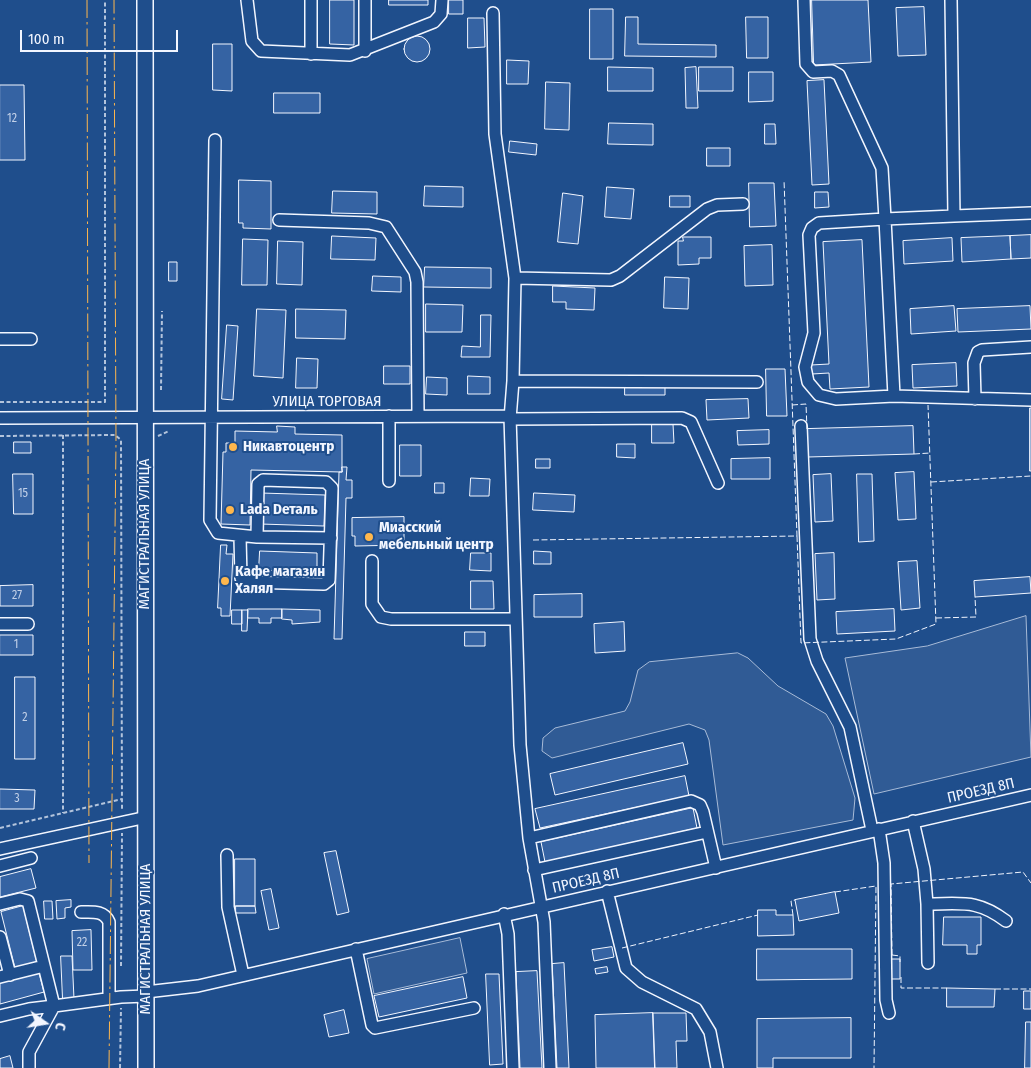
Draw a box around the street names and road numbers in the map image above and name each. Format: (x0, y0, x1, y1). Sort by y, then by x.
street label: УЛИЦА ТОРГОВАЯ (273, 393, 381, 411)
street label: МАГИСТРАЛЬНАЯ УЛИЦА (136, 459, 154, 609)
street label: ПРОЕЗД 8П (946, 775, 1016, 807)
street label: МАГИСТРАЛЬНАЯ УЛИЦА (137, 864, 155, 1014)
street label: ПРОЕЗД 8П (551, 865, 621, 897)

